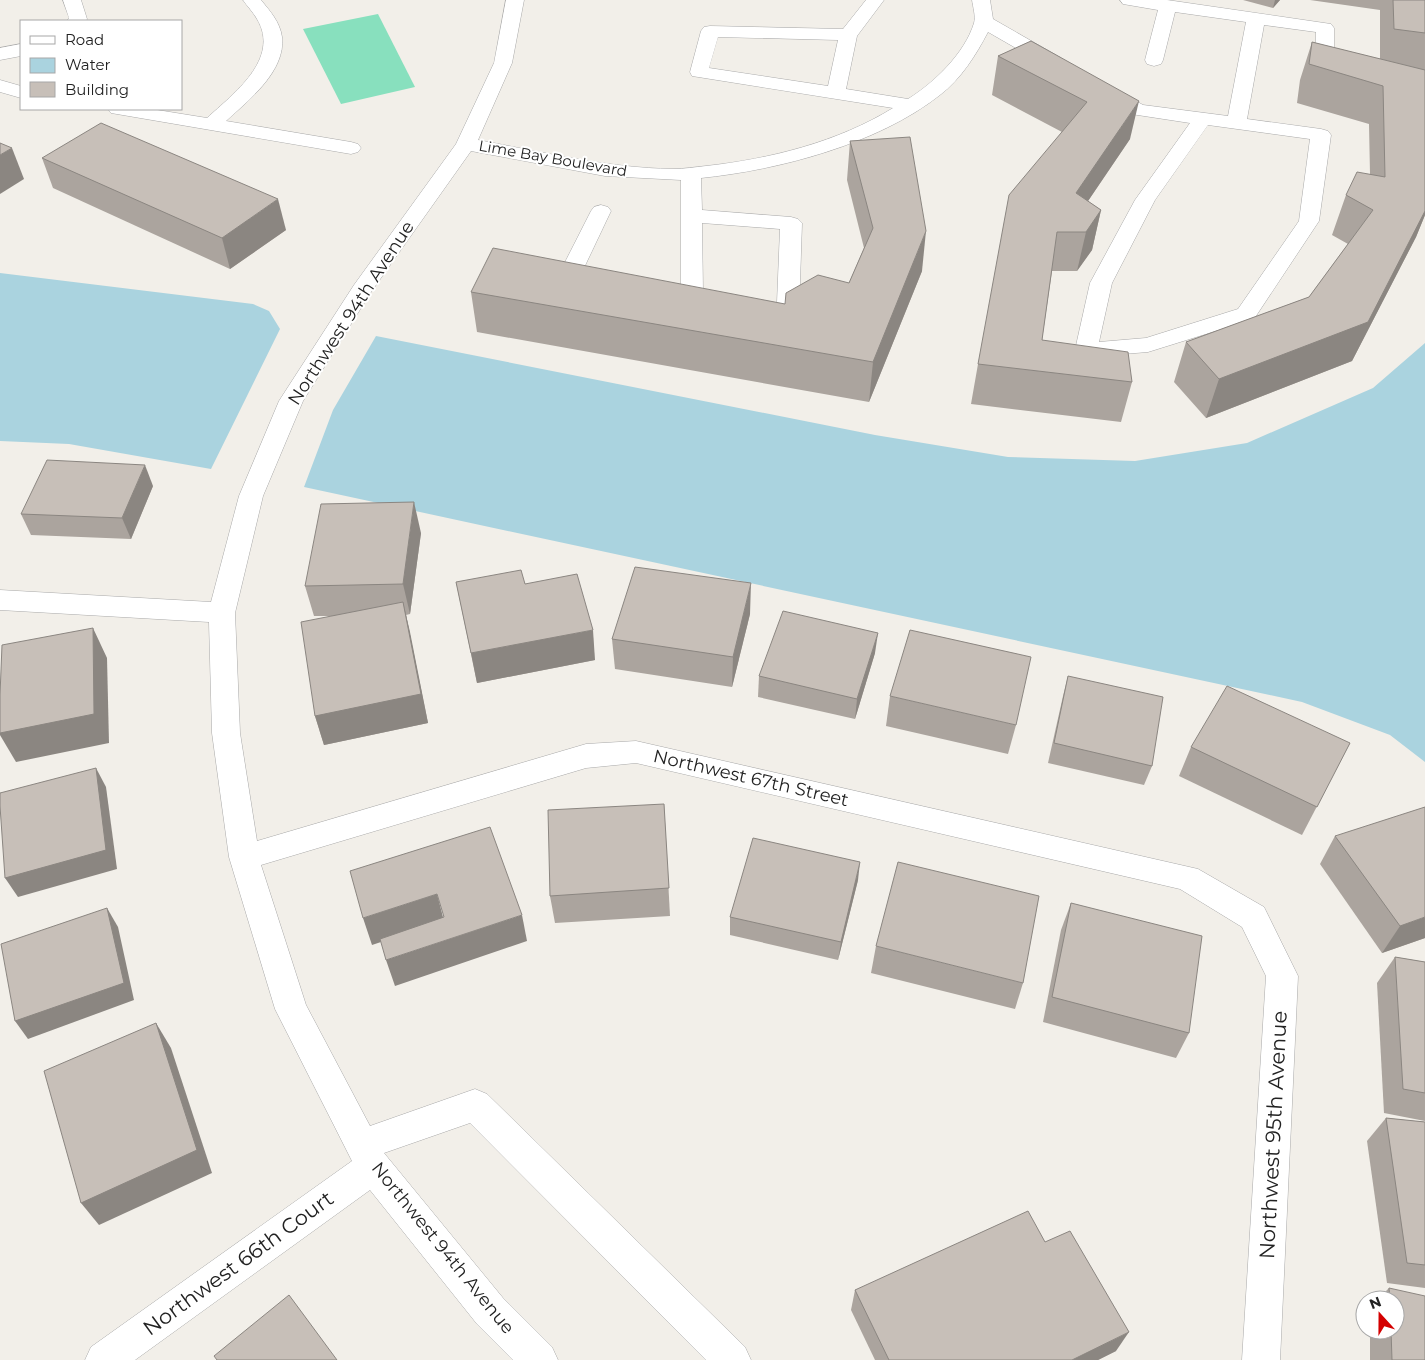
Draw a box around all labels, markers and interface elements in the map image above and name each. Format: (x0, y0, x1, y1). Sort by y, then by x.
legend (20, 20, 182, 110)
text: Road (65, 30, 104, 49)
text: Water (65, 55, 111, 74)
text: Building (65, 80, 129, 99)
street label: Lime Bay Boulevard (477, 136, 629, 180)
street label: Northwest 94th Avenue (283, 217, 419, 409)
street label: Northwest 67th Street (651, 745, 851, 811)
street label: Northwest 95th Avenue (1254, 1010, 1292, 1260)
street label: Northwest 94th Avenue (367, 1158, 519, 1339)
street label: Northwest 66th Court (138, 1185, 338, 1341)
north arrow (1355, 1290, 1405, 1340)
text: N (1367, 1292, 1384, 1313)

